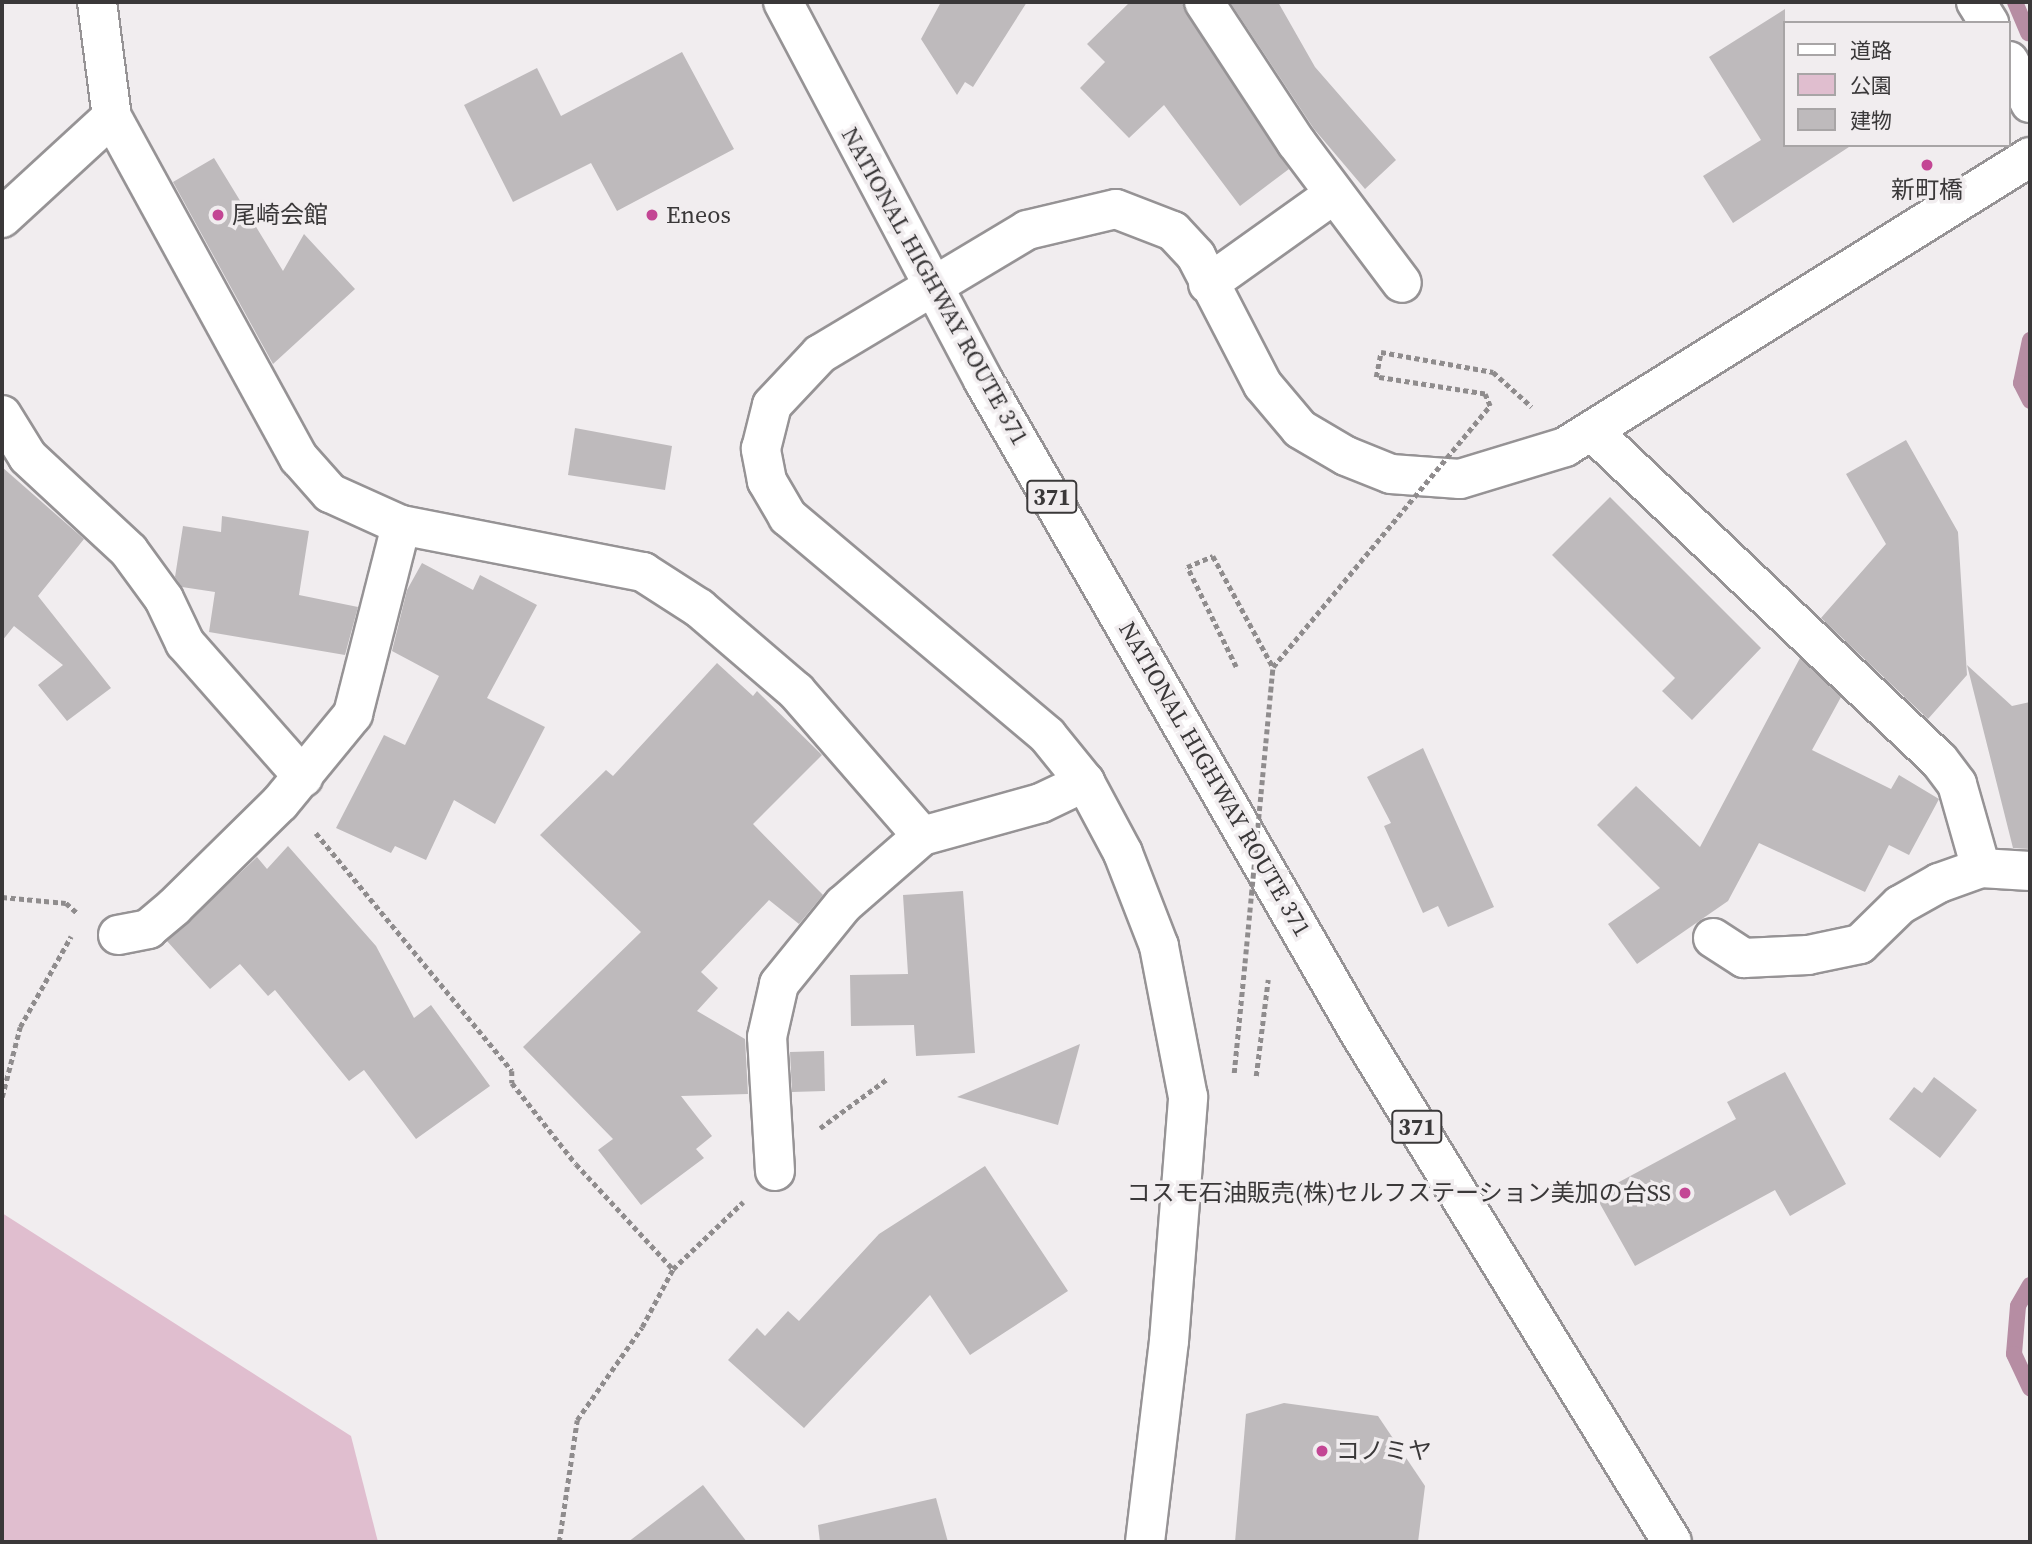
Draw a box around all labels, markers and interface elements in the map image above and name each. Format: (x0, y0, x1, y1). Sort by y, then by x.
legend (1784, 21, 2011, 147)
text: 道路 (1850, 36, 1892, 65)
text: 公園 (1850, 71, 1892, 100)
text: 建物 (1850, 106, 1892, 135)
street label: NATIONAL HIGHWAY ROUTE 371 (835, 122, 1035, 450)
marker: 新町橋 (1919, 157, 1935, 173)
place label: 新町橋 (1891, 176, 1963, 204)
place label: 尾崎会館 (232, 201, 328, 229)
place label: Eneos (666, 201, 731, 229)
marker: 尾崎会館 (210, 207, 226, 223)
marker: Eneos (644, 207, 660, 223)
road number: 371 (1026, 477, 1078, 516)
street label: NATIONAL HIGHWAY ROUTE 371 (1113, 616, 1317, 942)
road number: 371 (1391, 1108, 1443, 1146)
place label: コスモ石油販売(株)セルフステーション美加の台SS (1126, 1179, 1671, 1207)
marker: コスモ石油販売(株)セルフステーション美加の台SS (1677, 1185, 1693, 1201)
place label: コノミヤ (1336, 1437, 1432, 1465)
marker: コノミヤ (1314, 1443, 1330, 1459)

